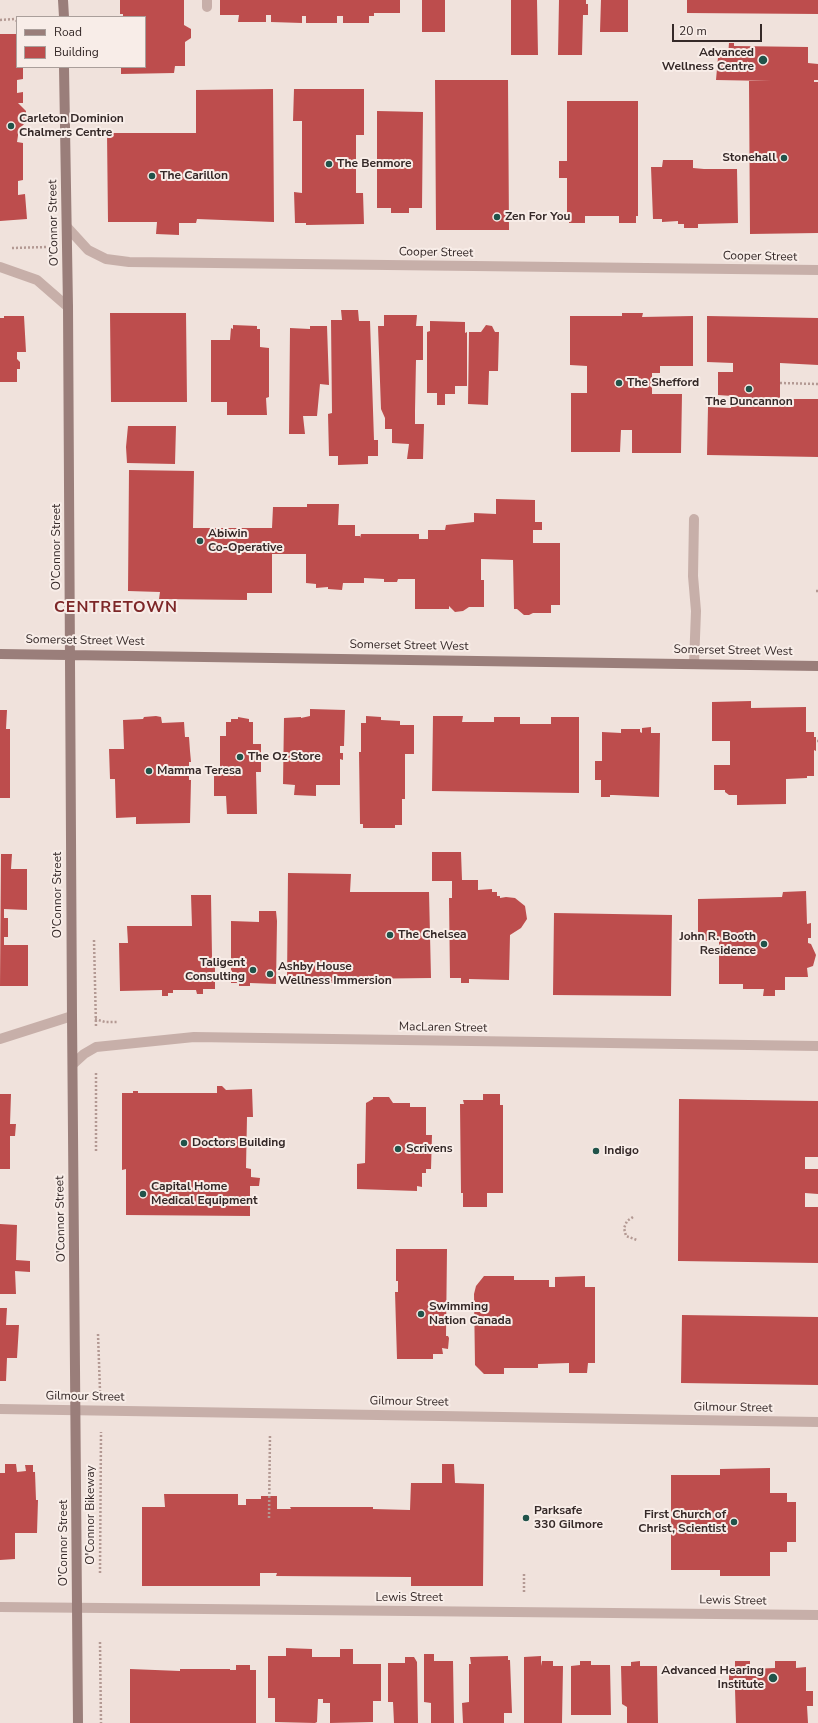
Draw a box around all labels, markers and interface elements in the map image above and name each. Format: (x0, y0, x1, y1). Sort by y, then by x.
legend (16, 16, 146, 68)
scale bar (674, 16, 764, 42)
text: 20 m (679, 23, 707, 39)
text: Road (54, 24, 82, 40)
text: Building (54, 44, 99, 60)
place label: Advanced Wellness Centre (662, 46, 754, 74)
marker: Advanced Wellness Centre (757, 54, 769, 66)
place label: Carleton Dominion Chalmers Centre (19, 112, 124, 140)
marker: Carleton Dominion Chalmers Centre (6, 121, 16, 131)
place label: Stonehall (722, 151, 776, 165)
marker: Stonehall (779, 153, 789, 163)
place label: The Benmore (337, 157, 412, 171)
marker: The Benmore (324, 159, 334, 169)
place label: The Carillon (160, 169, 228, 183)
marker: The Carillon (147, 171, 157, 181)
street label: O'Connor Street (46, 180, 62, 266)
place label: Zen For You (505, 210, 571, 224)
marker: Zen For You (492, 212, 502, 222)
street label: Cooper Street (399, 245, 473, 261)
street label: Cooper Street (723, 249, 797, 265)
place label: The Shefford (627, 376, 699, 390)
marker: The Shefford (614, 378, 624, 388)
marker: The Duncannon (744, 384, 754, 394)
place label: The Duncannon (705, 395, 793, 409)
street label: O'Connor Street (50, 504, 64, 590)
place label: Abiwin Co-Operative (208, 527, 283, 555)
marker: Abiwin Co-Operative (195, 536, 205, 546)
district label: CENTRETOWN (54, 598, 178, 618)
street label: Somerset Street West (25, 633, 145, 649)
street label: Somerset Street West (349, 638, 469, 654)
street label: Somerset Street West (673, 643, 793, 659)
place label: The Oz Store (248, 750, 321, 764)
marker: The Oz Store (235, 752, 245, 762)
place label: Mamma Teresa (157, 764, 241, 778)
marker: Mamma Teresa (144, 766, 154, 776)
street label: O'Connor Street (51, 852, 65, 938)
place label: The Chelsea (398, 928, 467, 942)
marker: The Chelsea (385, 930, 395, 940)
place label: John R. Booth Residence (679, 930, 756, 958)
marker: John R. Booth Residence (759, 939, 769, 949)
place label: Taligent Consulting (185, 956, 245, 984)
place label: Ashby House Wellness Immersion (278, 960, 392, 988)
marker: Taligent Consulting (248, 965, 258, 975)
marker: Ashby House Wellness Immersion (265, 969, 275, 979)
street label: MacLaren Street (399, 1020, 487, 1036)
place label: Doctors Building (192, 1136, 286, 1150)
marker: Doctors Building (179, 1138, 189, 1148)
place label: Scrivens (406, 1142, 453, 1156)
marker: Scrivens (393, 1144, 403, 1154)
place label: Indigo (604, 1144, 639, 1158)
marker: Indigo (591, 1146, 601, 1156)
street label: O'Connor Street (53, 1176, 69, 1262)
place label: Capital Home Medical Equipment (151, 1180, 258, 1208)
marker: Capital Home Medical Equipment (138, 1189, 148, 1199)
place label: Swimming Nation Canada (429, 1300, 511, 1328)
marker: Swimming Nation Canada (416, 1309, 426, 1319)
street label: Gilmour Street (45, 1389, 125, 1405)
street label: Gilmour Street (369, 1394, 449, 1410)
street label: Gilmour Street (693, 1400, 773, 1416)
street label: O'Connor Bikeway (84, 1465, 98, 1565)
street label: O'Connor Street (57, 1500, 71, 1586)
place label: Parksafe 330 Gilmore (534, 1504, 603, 1532)
place label: First Church of Christ, Scientist (638, 1508, 726, 1536)
marker: Parksafe 330 Gilmore (521, 1513, 531, 1523)
marker: First Church of Christ, Scientist (729, 1517, 739, 1527)
street label: Lewis Street (375, 1591, 443, 1605)
street label: Lewis Street (699, 1593, 767, 1609)
place label: Advanced Hearing Institute (661, 1664, 764, 1692)
marker: Advanced Hearing Institute (767, 1672, 779, 1684)

